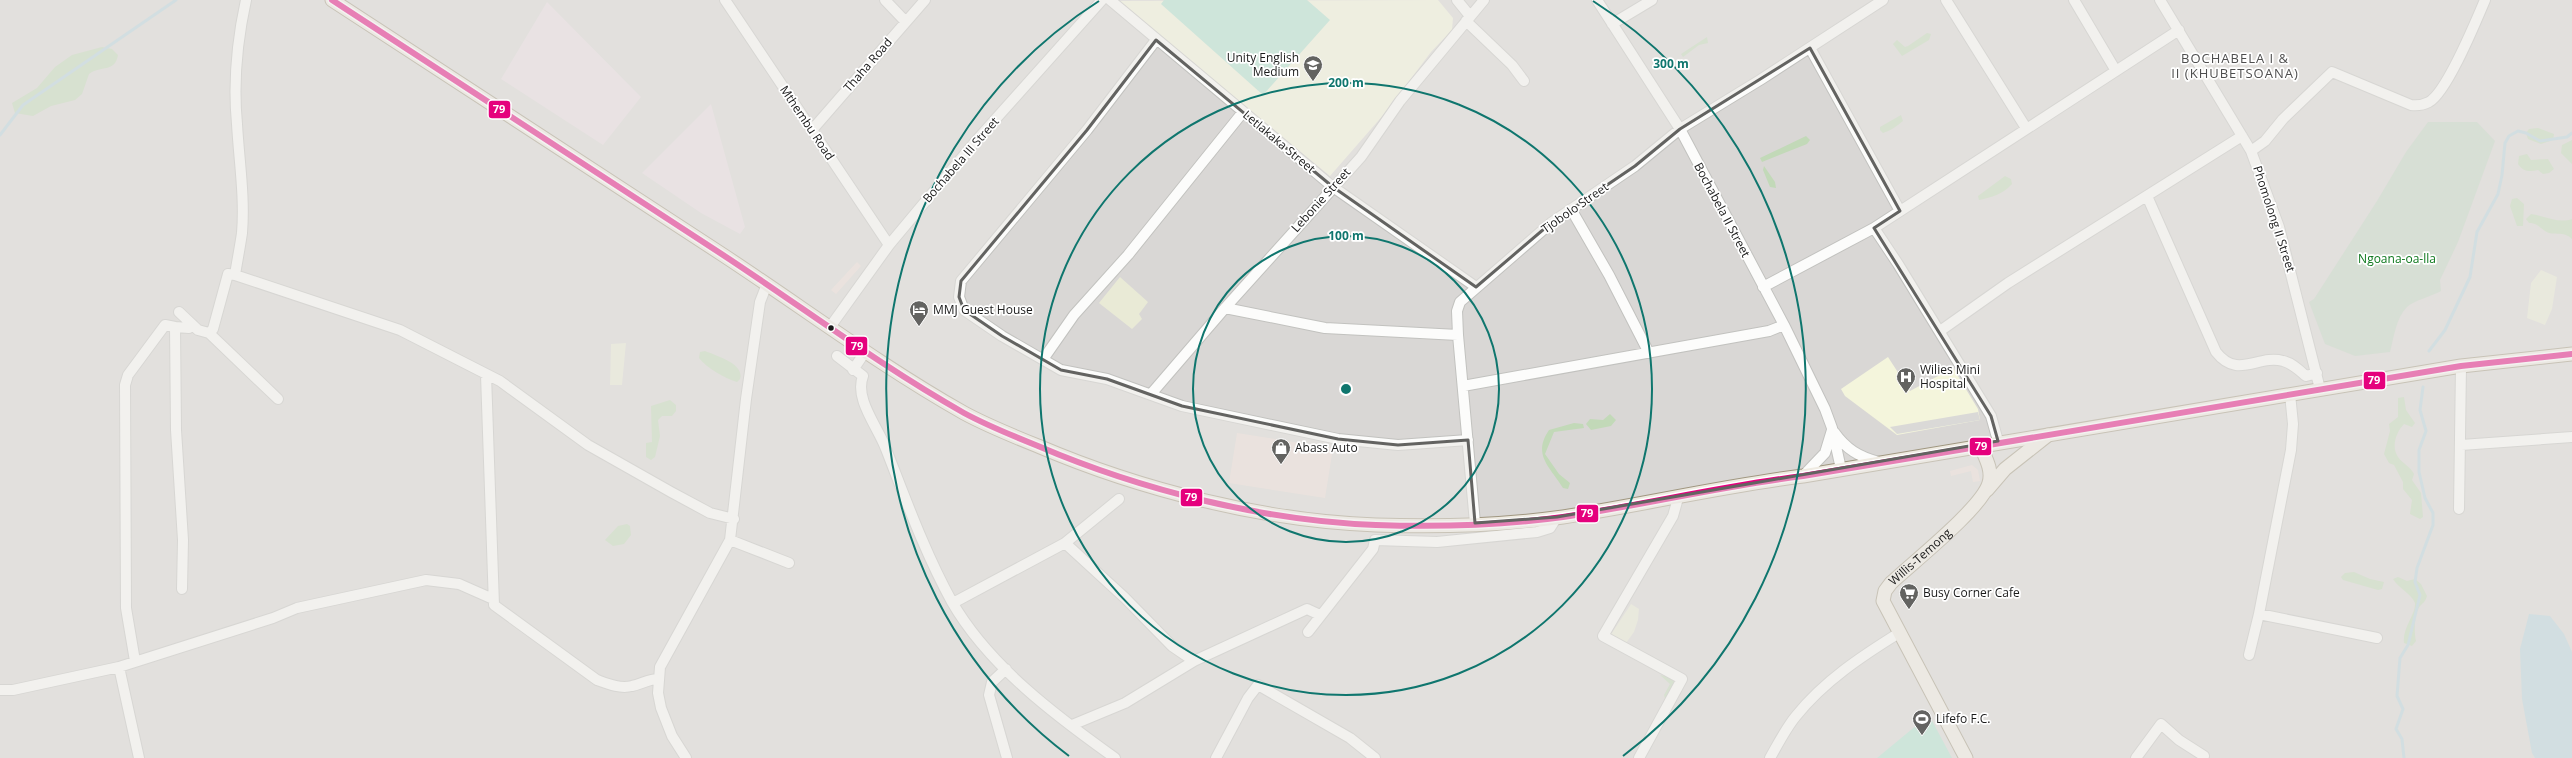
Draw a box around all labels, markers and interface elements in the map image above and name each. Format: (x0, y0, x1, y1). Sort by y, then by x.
street label: Thaha Road (839, 34, 896, 95)
place label: Unity English Medium (1227, 49, 1299, 80)
district label: BOCHABELA I & II (KHUBETSOANA) (2171, 49, 2299, 82)
school or university icon: Unity English Medium (1302, 54, 1324, 82)
text: 300 m (1653, 55, 1689, 72)
text: 200 m (1328, 74, 1364, 91)
street label: Mthembu Road (776, 82, 839, 163)
line badge: 79 (488, 100, 511, 119)
text: 79 (493, 101, 505, 116)
street label: Letlakaka Street (1240, 106, 1319, 177)
street label: Bochabela III Street (919, 113, 1003, 206)
street label: Bochabela II Street (1690, 159, 1755, 260)
street label: Lebonie Street (1287, 164, 1354, 236)
street label: Phomolong II Street (2249, 164, 2300, 274)
street label: Tjobolo Street (1538, 178, 1612, 237)
text: 100 m (1328, 227, 1364, 244)
park label: Ngoana-oa-lla (2358, 250, 2436, 267)
hotel icon: MMJ Guest House (908, 299, 930, 327)
place label: MMJ Guest House (933, 301, 1033, 318)
unlabelled marker (826, 323, 836, 333)
line badge: 79 (845, 336, 868, 356)
text: 79 (851, 338, 863, 353)
place label: Wilies Mini Hospital (1920, 361, 1980, 392)
hospital icon: Wilies Mini Hospital (1895, 366, 1917, 394)
line badge: 79 (2363, 371, 2386, 390)
text: 79 (2368, 372, 2380, 387)
centre of rings (1339, 382, 1353, 396)
shop icon: Abass Auto (1270, 437, 1292, 465)
line badge: 79 (1969, 437, 1992, 456)
text: 79 (1975, 438, 1987, 453)
place label: Abass Auto (1295, 439, 1358, 456)
line badge: 79 (1180, 488, 1203, 507)
text: 79 (1185, 489, 1197, 504)
line badge: 79 (1576, 504, 1599, 523)
text: 79 (1581, 505, 1593, 520)
street label: Willis-Temong (1885, 524, 1955, 589)
supermarket icon: Busy Corner Cafe (1898, 582, 1920, 610)
place label: Busy Corner Cafe (1923, 584, 2020, 601)
sports icon: Lifefo F.C. (1911, 708, 1933, 736)
place label: Lifefo F.C. (1936, 710, 1991, 727)

